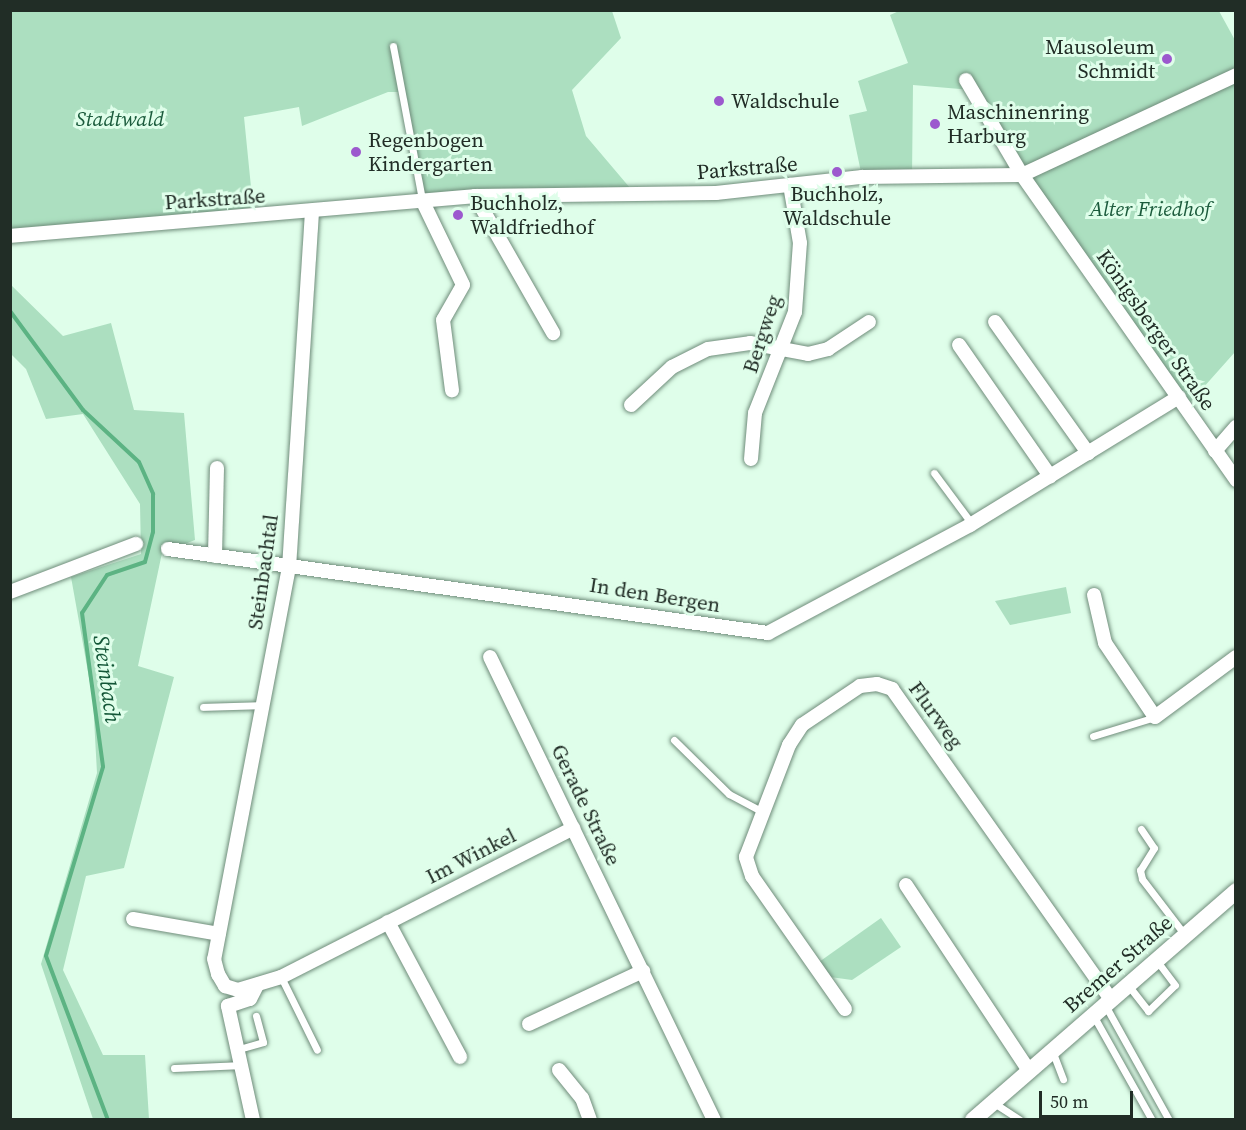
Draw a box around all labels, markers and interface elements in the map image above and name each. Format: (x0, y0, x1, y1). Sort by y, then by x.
place label: Mausoleum Schmidt (1045, 34, 1155, 84)
marker: Mausoleum Schmidt (1160, 52, 1174, 66)
place label: Waldschule (731, 88, 839, 114)
marker: Waldschule (712, 94, 726, 108)
place label: Maschinenring Harburg (947, 99, 1089, 149)
park label: Stadtwald (76, 106, 164, 132)
marker: Maschinenring Harburg (928, 117, 942, 131)
place label: Regenbogen Kindergarten (368, 127, 493, 177)
marker: Regenbogen Kindergarten (349, 145, 363, 159)
street label: Parkstraße (695, 151, 799, 185)
marker: Buchholz, Waldschule (830, 165, 844, 179)
place label: Buchholz, Waldschule (783, 181, 891, 231)
street label: Parkstraße (164, 183, 266, 215)
place label: Buchholz, Waldfriedhof (470, 190, 594, 240)
park label: Alter Friedhof (1089, 196, 1211, 222)
marker: Buchholz, Waldfriedhof (451, 208, 465, 222)
street label: Königsberger Straße (1091, 245, 1221, 415)
street label: Bergweg (738, 292, 786, 376)
street label: Steinbachtal (242, 513, 284, 631)
street label: In den Bergen (588, 572, 722, 618)
water label: Steinbach (88, 633, 126, 725)
street label: Flurweg (903, 677, 969, 753)
street label: Gerade Straße (546, 740, 626, 870)
street label: Im Winkel (422, 822, 520, 890)
street label: Bremer Straße (1058, 910, 1178, 1018)
scale bar (1042, 1079, 1136, 1117)
text: 50 m (1050, 1089, 1088, 1114)

